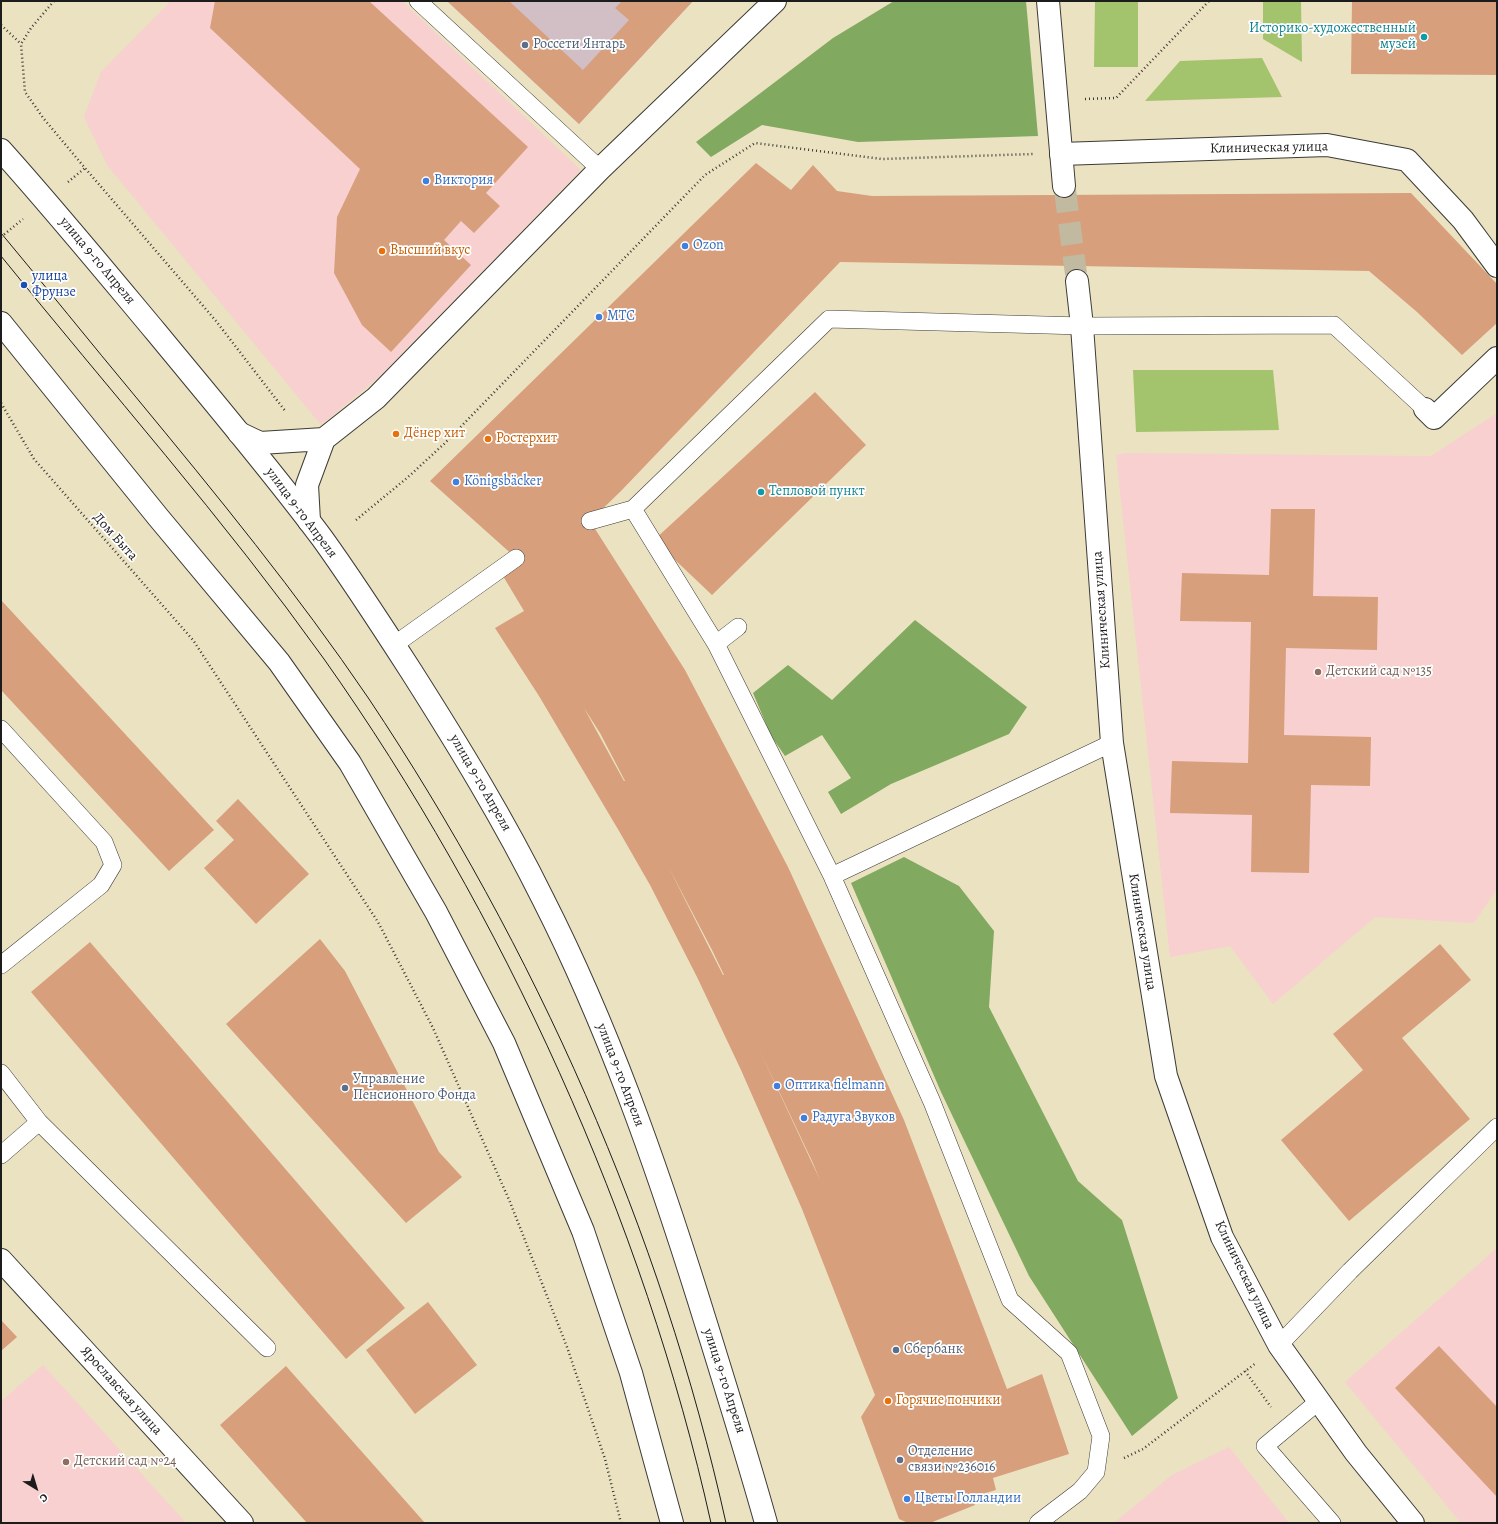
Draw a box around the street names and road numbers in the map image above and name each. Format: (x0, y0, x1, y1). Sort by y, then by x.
street label: Клиническая улица (1210, 139, 1328, 157)
street label: улица 9-го Апреля (55, 214, 139, 308)
street label: улица 9-го Апреля (261, 464, 341, 562)
street label: Дом Быта (89, 510, 141, 564)
street label: Клиническая улица (1089, 550, 1115, 670)
street label: улица 9-го Апреля (445, 732, 515, 834)
street label: Клиническая улица (1124, 872, 1160, 992)
street label: улица 9-го Апреля (593, 1021, 647, 1129)
street label: Клиническая улица (1211, 1218, 1277, 1332)
street label: улица 9-го Апреля (699, 1326, 749, 1436)
street label: Ярославская улица (77, 1343, 165, 1439)

